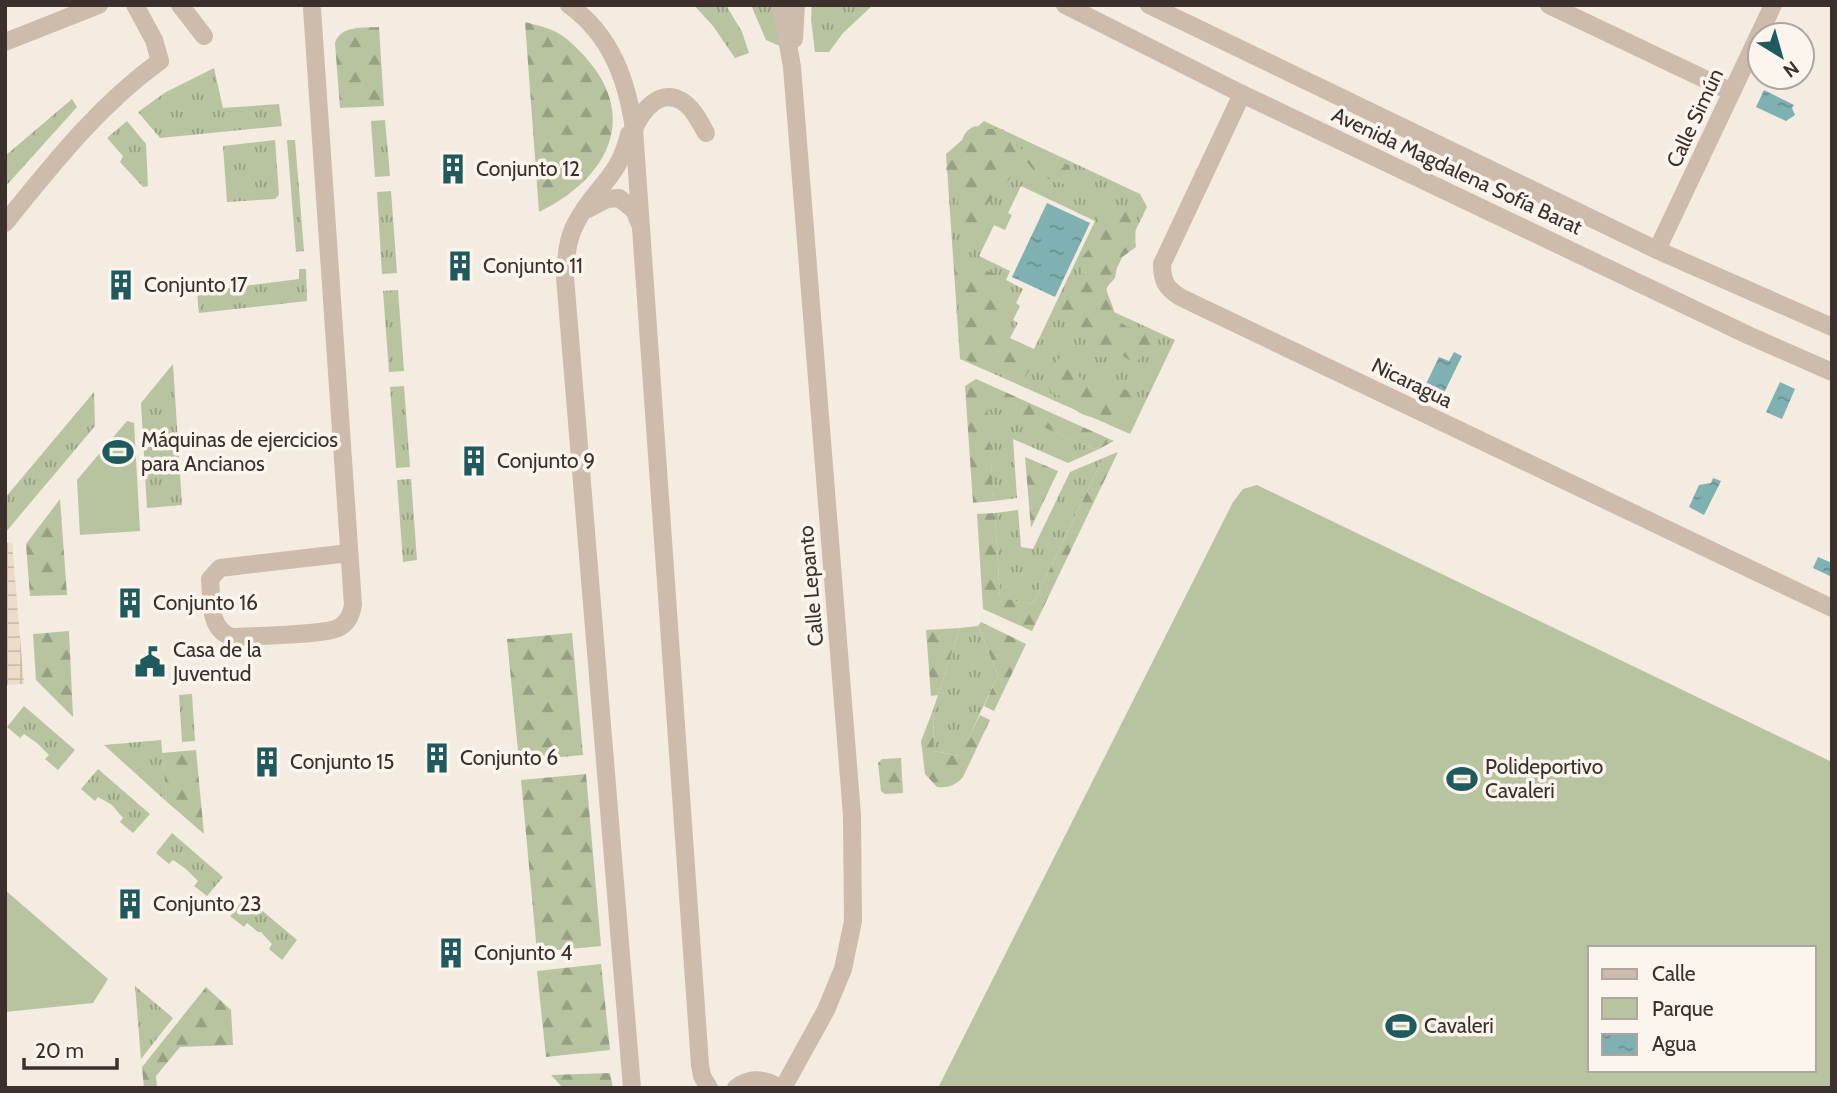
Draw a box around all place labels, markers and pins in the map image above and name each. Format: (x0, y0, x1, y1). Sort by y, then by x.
building icon: Conjunto 12 (436, 152, 470, 186)
place label: Conjunto 12 (476, 156, 580, 182)
building icon: Conjunto 11 (443, 249, 477, 283)
place label: Conjunto 11 (483, 253, 583, 279)
building icon: Conjunto 17 (104, 268, 138, 302)
place label: Conjunto 17 (144, 272, 248, 298)
place label: Máquinas de ejercicios para Ancianos (141, 427, 338, 476)
sports icon: Máquinas de ejercicios para Ancianos (101, 435, 135, 469)
building icon: Conjunto 9 (457, 444, 491, 478)
place label: Conjunto 9 (497, 448, 595, 474)
building icon: Conjunto 16 (113, 586, 147, 620)
place label: Conjunto 16 (153, 590, 258, 616)
place label: Casa de la Juventud (172, 637, 262, 686)
public building icon: Casa de la Juventud (133, 645, 167, 679)
building icon: Conjunto 6 (420, 741, 454, 775)
building icon: Conjunto 15 (250, 745, 284, 779)
place label: Conjunto 6 (460, 745, 558, 771)
place label: Conjunto 15 (290, 749, 394, 775)
place label: Polideportivo Cavaleri (1485, 754, 1603, 803)
sports icon: Polideportivo Cavaleri (1445, 762, 1479, 796)
building icon: Conjunto 23 (113, 887, 147, 921)
place label: Conjunto 23 (153, 891, 262, 917)
building icon: Conjunto 4 (434, 936, 468, 970)
place label: Conjunto 4 (474, 940, 572, 966)
sports icon: Cavaleri (1384, 1009, 1418, 1043)
place label: Cavaleri (1424, 1013, 1494, 1038)

